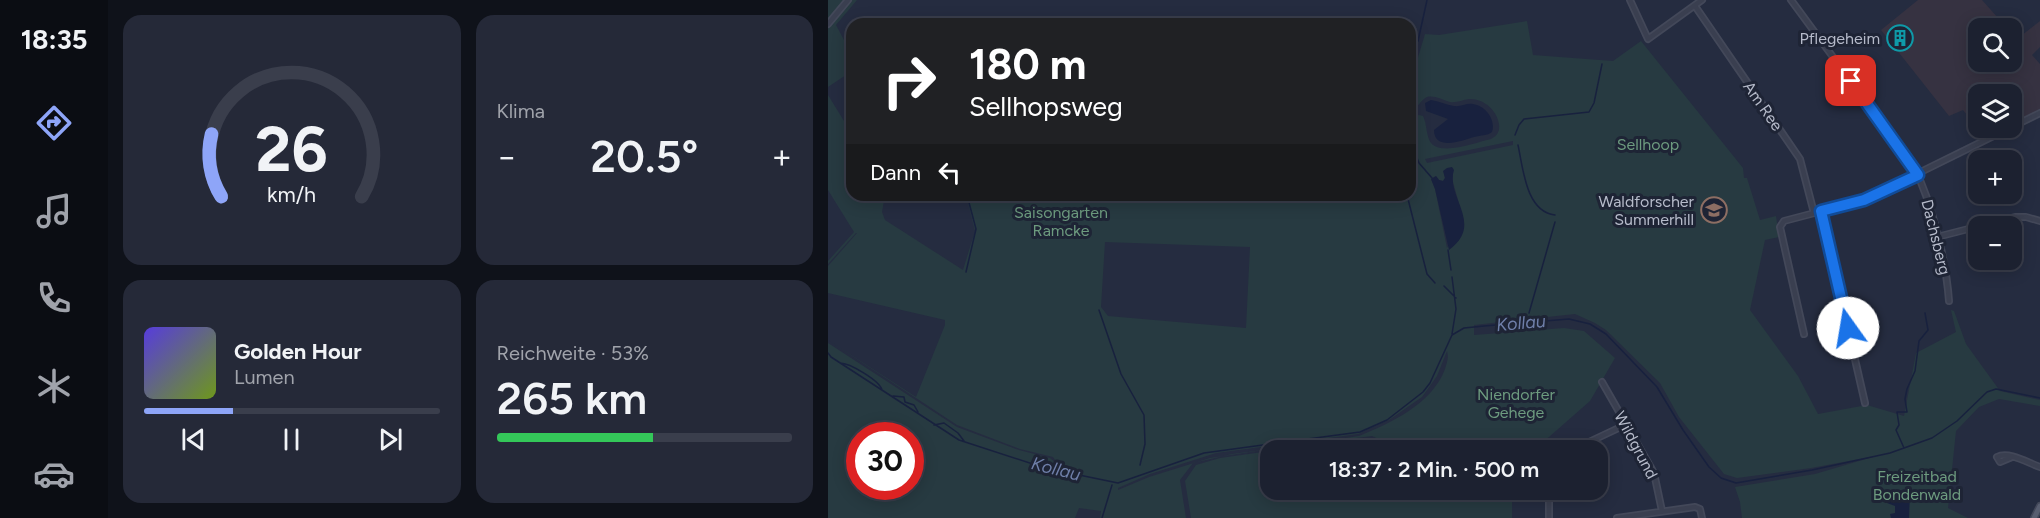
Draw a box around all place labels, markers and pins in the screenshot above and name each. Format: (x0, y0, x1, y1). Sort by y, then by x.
building icon: Pflegeheim (1885, 23, 1915, 53)
place label: Pflegeheim (1799, 29, 1880, 48)
pin (1825, 55, 1876, 106)
place label: Waldforscher Summerhill (1599, 192, 1695, 229)
school or university icon: Waldforscher Summerhill (1699, 195, 1729, 225)

